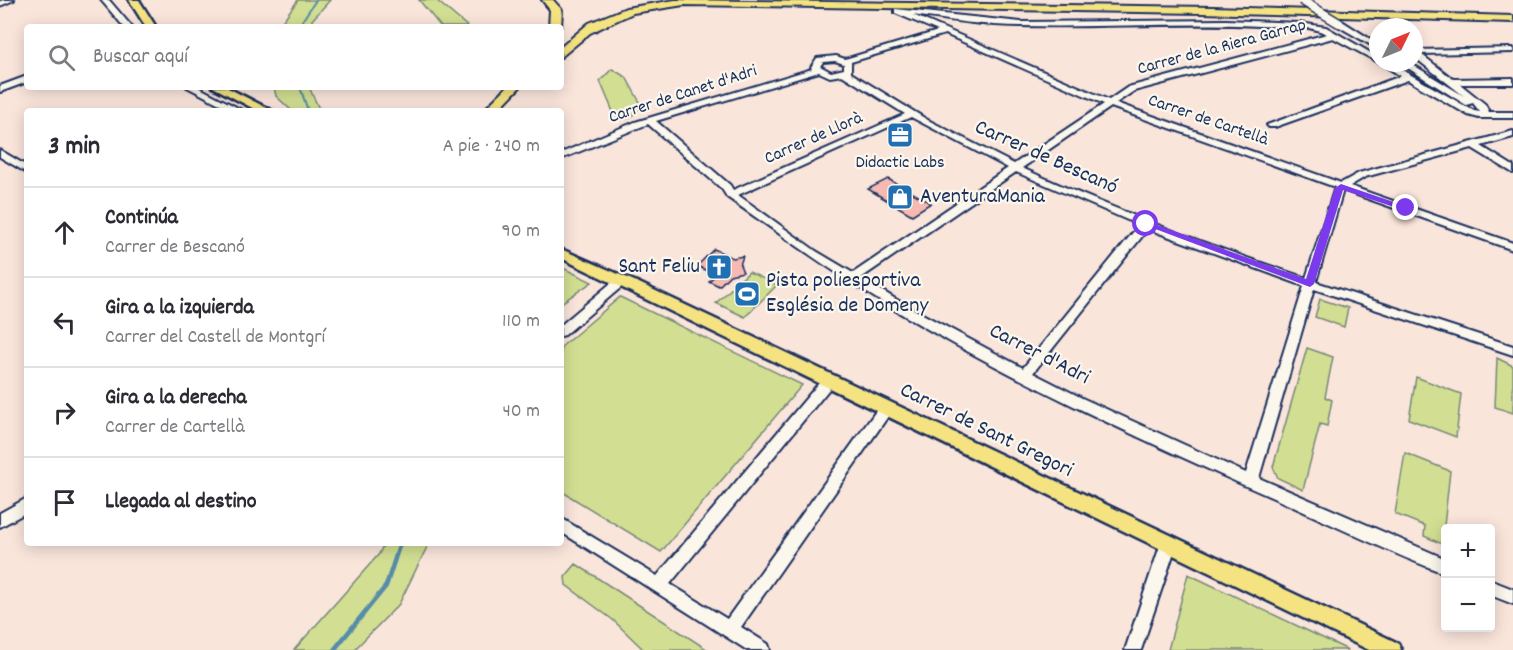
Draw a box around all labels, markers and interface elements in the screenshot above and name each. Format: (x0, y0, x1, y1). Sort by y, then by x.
street label: Carrer de la Riera Garrap (1135, 13, 1309, 83)
north arrow (1369, 18, 1423, 72)
search box (24, 24, 564, 90)
icon: search (45, 41, 78, 74)
text: Buscar aquí (93, 42, 188, 73)
street label: Carrer de Canet d'Adri (606, 59, 760, 131)
street label: Carrer de Cartellà (1144, 89, 1272, 153)
street label: Carrer de Llorà (761, 106, 867, 172)
street label: Carrer de Bescanó (969, 113, 1123, 203)
office icon: Didactic Labs (885, 120, 915, 150)
text: 3 min (48, 129, 100, 166)
text: A pie · 240 m (443, 133, 540, 161)
place label: Didactic Labs (855, 151, 945, 176)
shop icon: AventuraMania (885, 182, 915, 212)
place label: AventuraMania (920, 182, 1046, 213)
route end (1392, 194, 1418, 220)
text: Continúa (105, 203, 178, 234)
route start (1132, 210, 1158, 236)
icon: ahead (48, 216, 81, 249)
text: 90 m (502, 218, 540, 246)
text: Carrer de Bescanó (105, 234, 245, 262)
place label: Sant Feliu (618, 252, 700, 283)
church icon: Sant Feliu (704, 252, 734, 282)
place label: Pista poliesportiva Església de Domeny (766, 266, 929, 322)
sports icon: Pista poliesportiva Església de Domeny (732, 279, 762, 309)
text: Gira a la izquierda (105, 293, 254, 324)
icon: left (48, 306, 81, 339)
text: 110 m (502, 308, 540, 336)
street label: Carrer d'Adri (983, 316, 1095, 394)
text: Carrer del Castell de Montgrí (105, 324, 325, 352)
street label: Carrer de Sant Gregori (894, 376, 1078, 486)
text: Gira a la derecha (105, 383, 247, 414)
icon: right (48, 396, 81, 429)
text: 40 m (502, 398, 540, 426)
text: Carrer de Cartellà (105, 414, 245, 442)
icon: arrive (48, 486, 81, 519)
text: Llegada al destino (105, 487, 257, 518)
map controls (1441, 524, 1495, 632)
button: + (1441, 524, 1495, 578)
button: − (1441, 578, 1495, 632)

